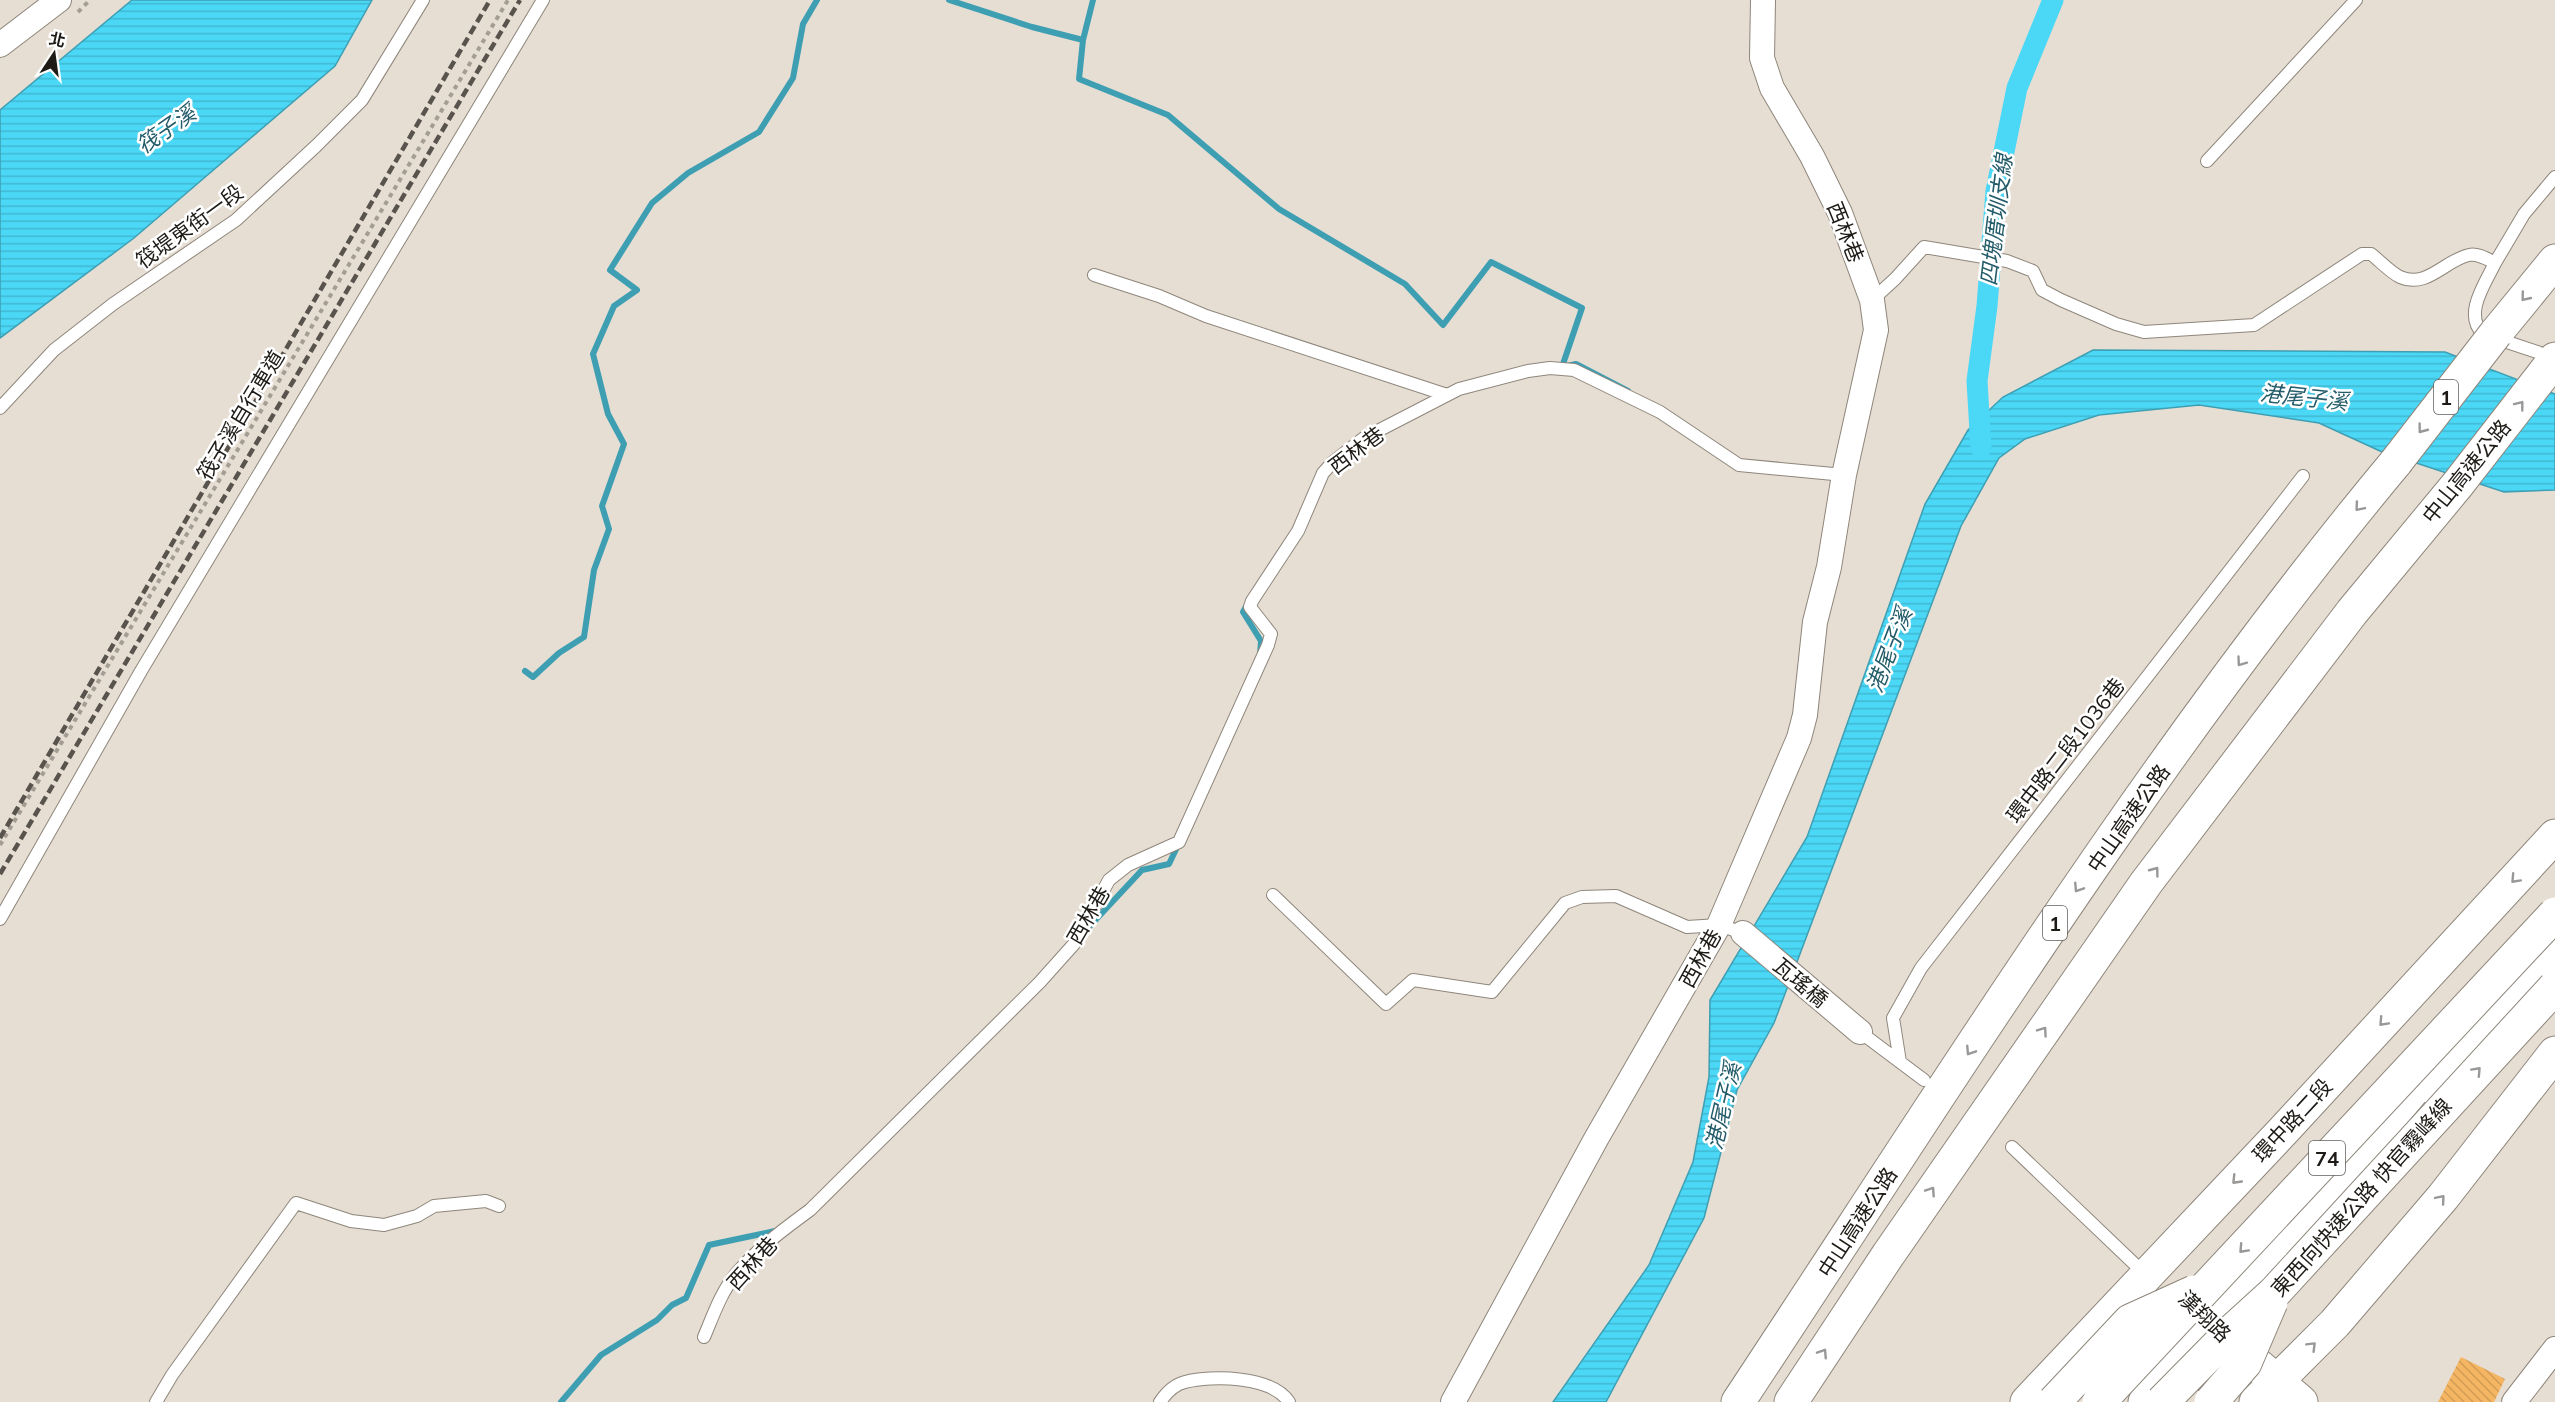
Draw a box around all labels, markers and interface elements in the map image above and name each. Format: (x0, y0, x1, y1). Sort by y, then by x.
north arrow (24, 24, 84, 84)
text: 北 (47, 28, 67, 51)
water label: 筏子溪 (131, 97, 204, 159)
water label: 四塊厝圳支線 (1974, 150, 2018, 287)
street label: 筏堤東街一段 (130, 178, 248, 274)
street label: 西林巷 (1822, 198, 1870, 266)
one-way arrow (2522, 290, 2533, 301)
street label: 筏子溪自行車道 (191, 345, 289, 485)
water label: 港尾子溪 (2259, 378, 2352, 416)
road number: 1 (2434, 380, 2458, 414)
one-way arrow (2512, 400, 2523, 411)
street label: 中山高速公路 (2416, 414, 2516, 528)
street label: 西林巷 (1323, 421, 1389, 479)
one-way arrow (2418, 422, 2429, 433)
one-way arrow (2355, 500, 2366, 511)
water label: 港尾子溪 (1860, 601, 1919, 696)
one-way arrow (2237, 656, 2248, 667)
street label: 環中路二段1036巷 (2000, 672, 2130, 828)
street label: 中山高速公路 (2081, 759, 2175, 877)
one-way arrow (2147, 867, 2158, 878)
one-way arrow (2511, 872, 2522, 882)
street label: 西林巷 (1061, 881, 1115, 949)
one-way arrow (2074, 882, 2085, 893)
road number: 1 (2043, 906, 2067, 940)
street label: 西林巷 (1673, 924, 1727, 992)
street label: 瓦瑤橋 (1769, 952, 1833, 1012)
one-way arrow (2379, 1015, 2390, 1026)
one-way arrow (2036, 1027, 2047, 1038)
one-way arrow (1966, 1044, 1977, 1055)
water label: 港尾子溪 (1699, 1057, 1747, 1152)
one-way arrow (2470, 1067, 2481, 1077)
street label: 環中路二段 (2247, 1073, 2337, 1167)
street label: 東西向快速公路 快官霧峰線 (2265, 1093, 2457, 1301)
road number: 74 (2309, 1141, 2345, 1175)
street label: 中山高速公路 (1812, 1162, 1902, 1282)
one-way arrow (2232, 1173, 2243, 1184)
one-way arrow (1924, 1187, 1935, 1198)
one-way arrow (2433, 1195, 2444, 1206)
street label: 西林巷 (721, 1231, 783, 1295)
one-way arrow (2239, 1242, 2250, 1252)
street label: 漢翔路 (2173, 1285, 2237, 1347)
one-way arrow (2305, 1342, 2316, 1353)
one-way arrow (1816, 1349, 1827, 1360)

